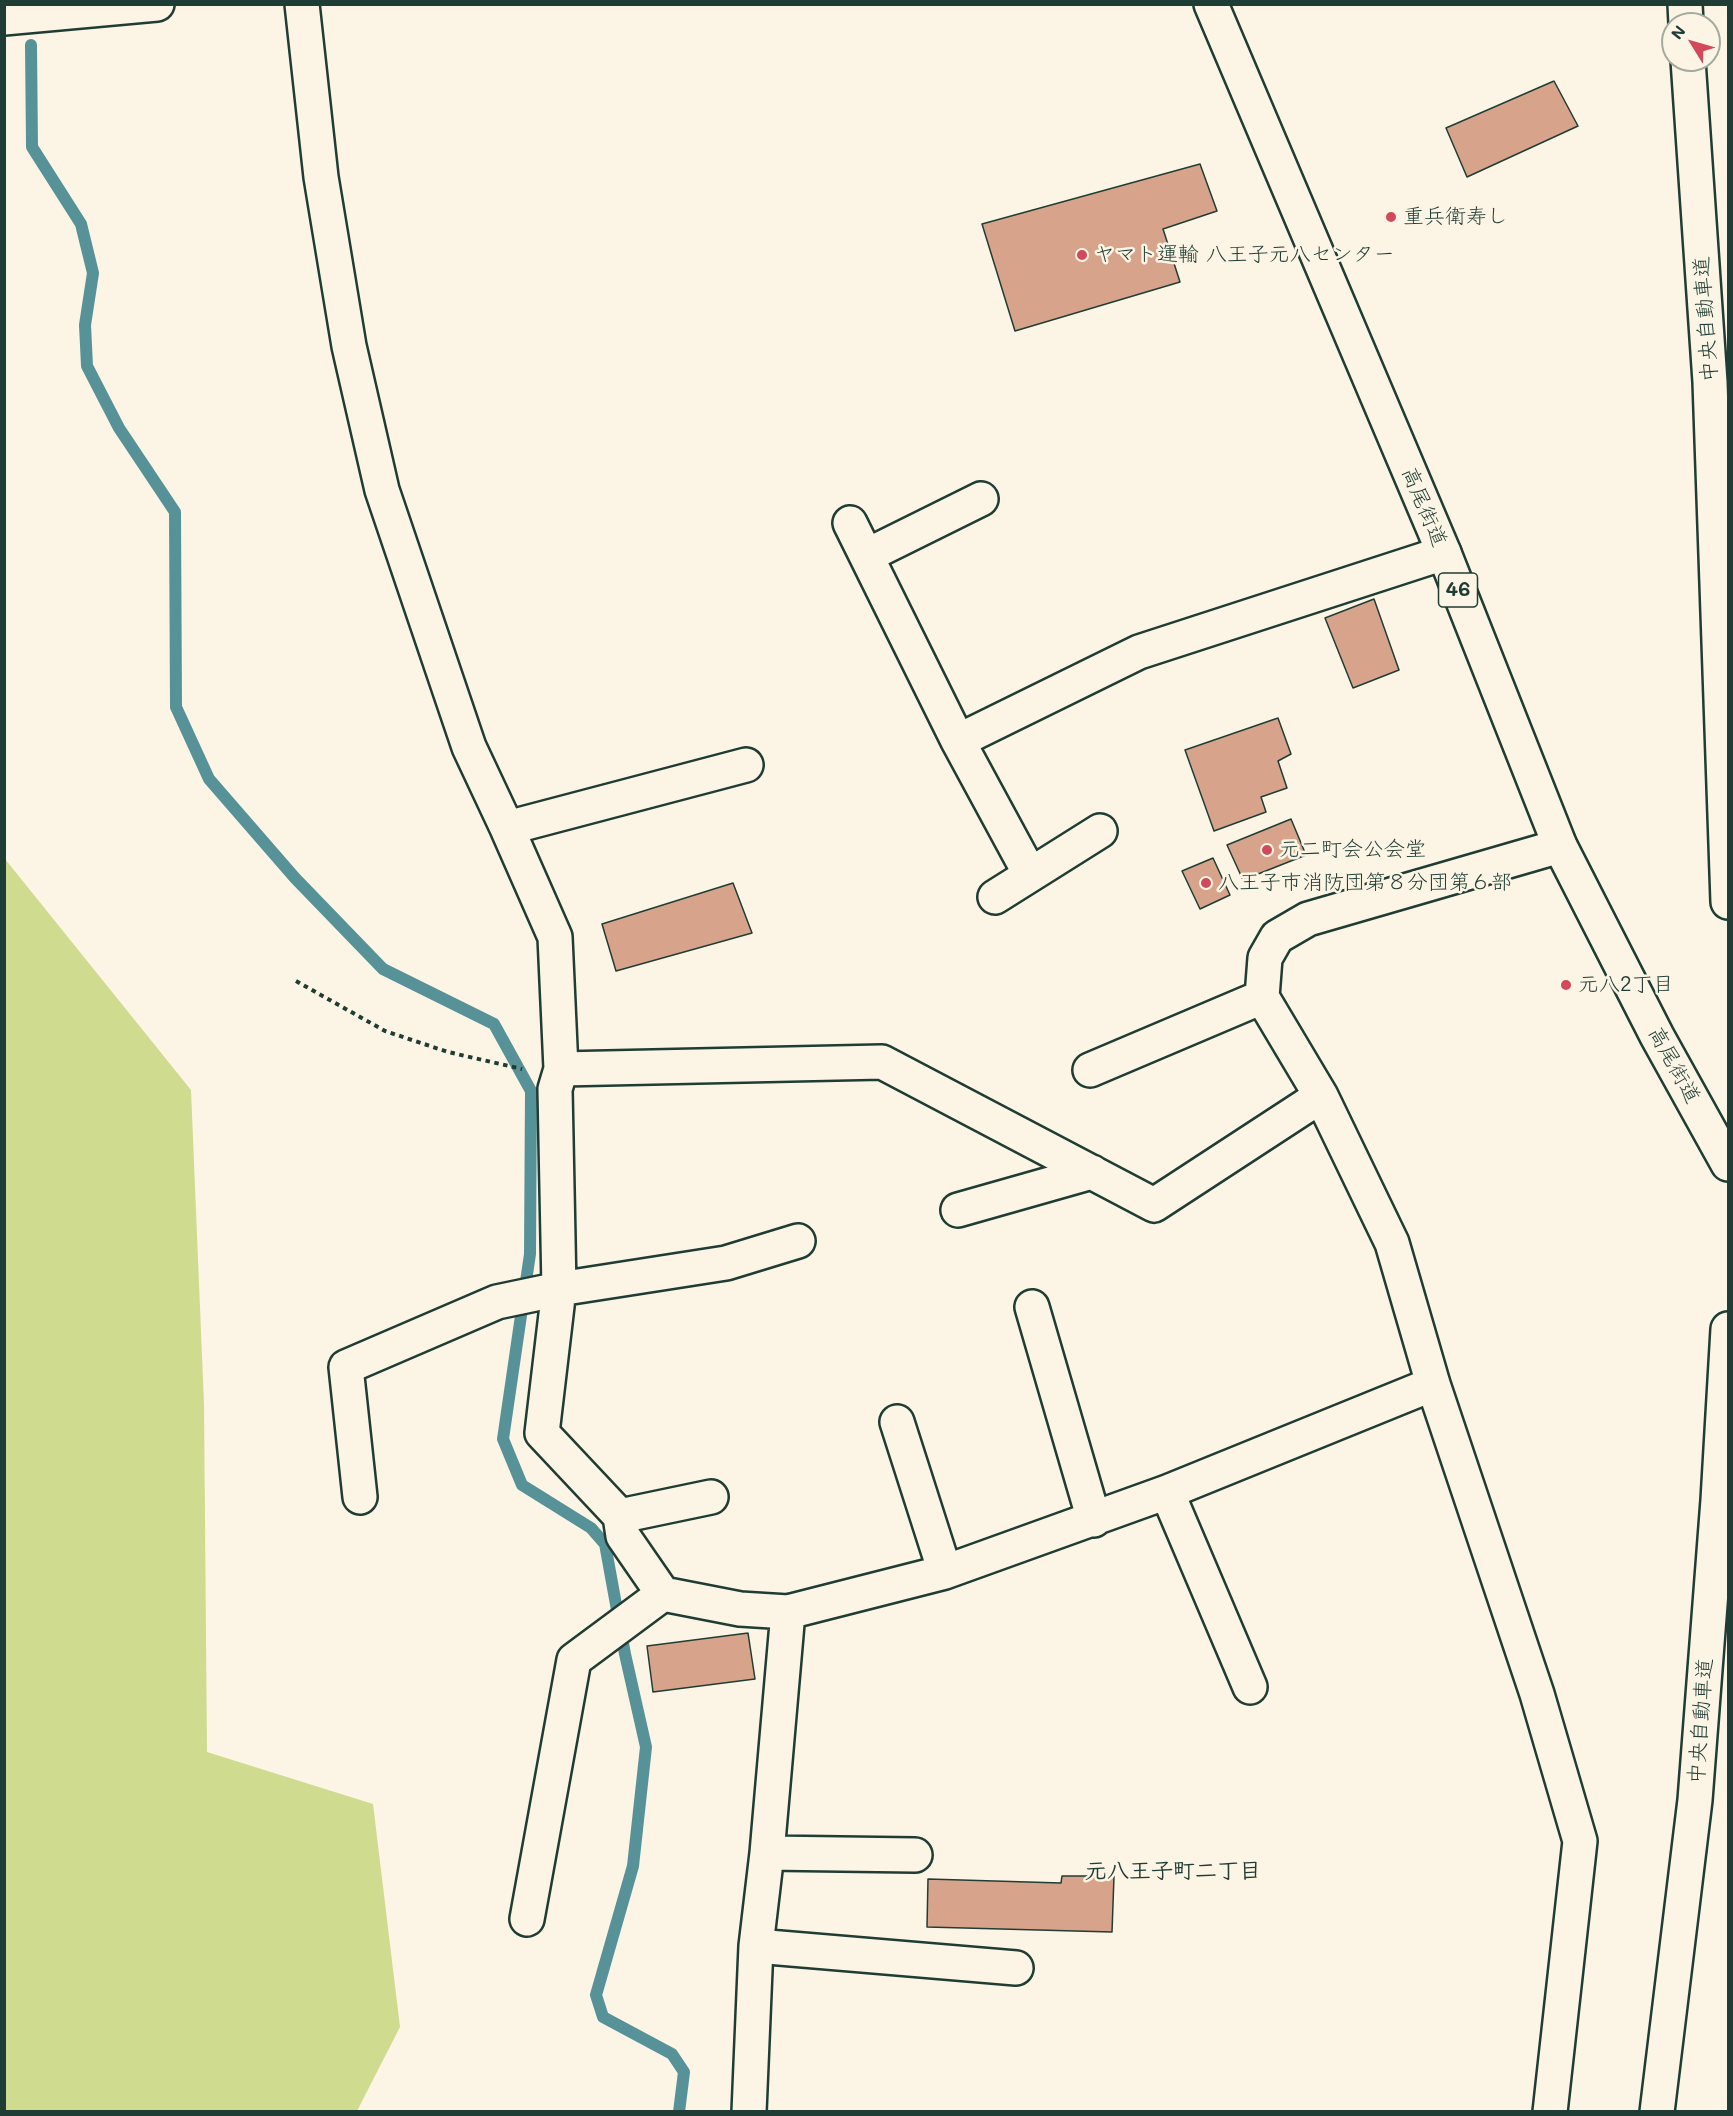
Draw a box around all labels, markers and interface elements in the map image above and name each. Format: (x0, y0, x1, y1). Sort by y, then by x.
north arrow (1661, 12, 1721, 72)
text: N (1666, 21, 1690, 43)
place label: 重兵衛寿し (1403, 204, 1508, 230)
marker: 重兵衛寿し (1384, 210, 1398, 224)
place label: ヤマト運輸 八王子元八センター (1094, 242, 1395, 268)
marker: ヤマト運輸 八王子元八センター (1075, 248, 1089, 262)
street label: 中央自動車道 (1689, 255, 1723, 383)
street label: 高尾街道 (1396, 463, 1452, 551)
road number: 46 (1438, 573, 1478, 607)
place label: 元二町会公会堂 (1279, 837, 1426, 863)
marker: 元二町会公会堂 (1260, 843, 1274, 857)
place label: 八王子市消防団第８分団第６部 (1218, 870, 1512, 896)
marker: 八王子市消防団第８分団第６部 (1199, 876, 1213, 890)
place label: 元八2丁目 (1578, 972, 1674, 998)
marker: 元八2丁目 (1559, 978, 1573, 992)
street label: 高尾街道 (1643, 1022, 1705, 1108)
street label: 中央自動車道 (1684, 1657, 1718, 1785)
district label: 元八王子町二丁目 (1085, 1858, 1261, 1884)

